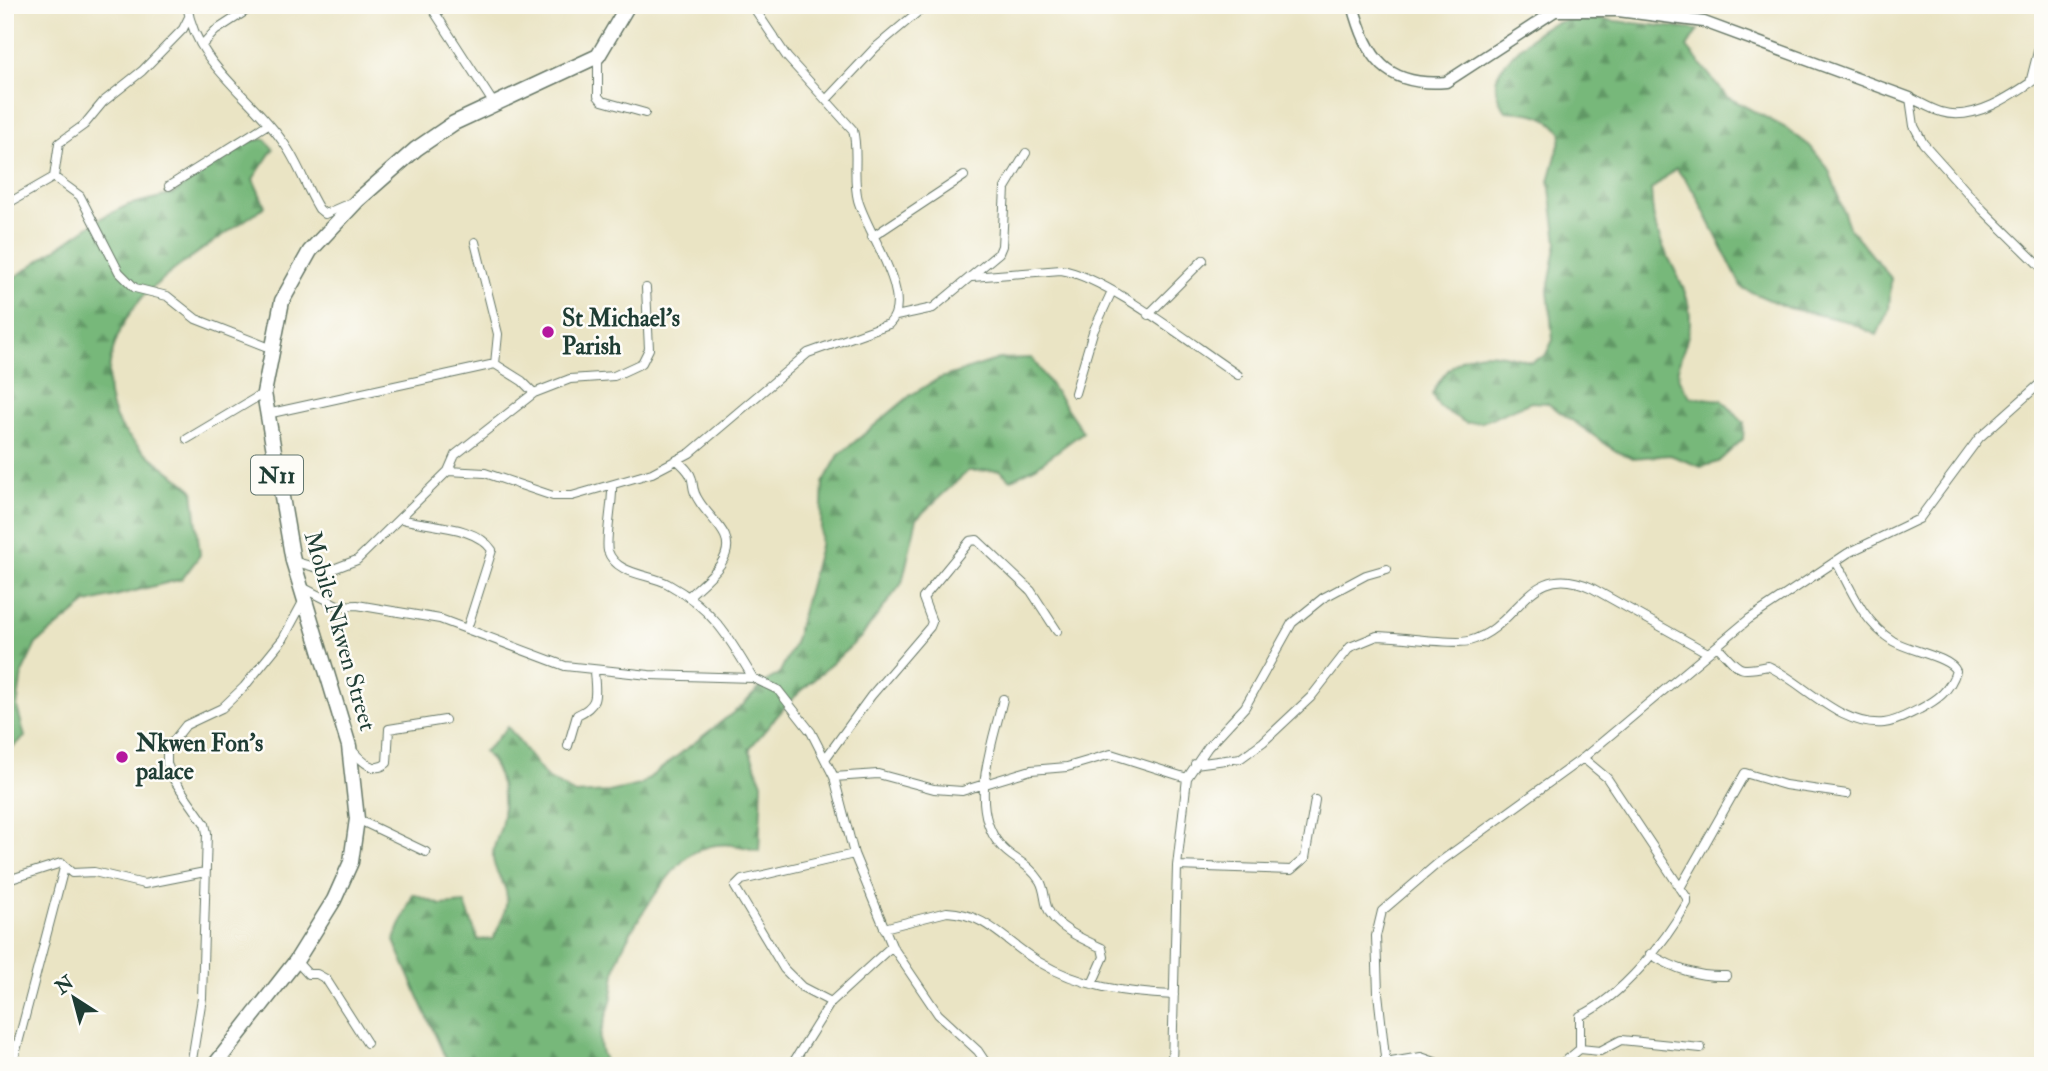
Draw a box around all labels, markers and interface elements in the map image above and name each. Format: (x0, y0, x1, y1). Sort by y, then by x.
place label: St Michael's Parish (562, 303, 680, 362)
marker: St Michael's Parish (540, 324, 556, 340)
road number: N11 (251, 456, 303, 495)
street label: Mobile Nkwen Street (297, 528, 383, 735)
place label: Nkwen Fon's palace (135, 728, 263, 787)
marker: Nkwen Fon's palace (114, 749, 130, 765)
north arrow (38, 962, 108, 1032)
text: N (50, 970, 79, 1000)

